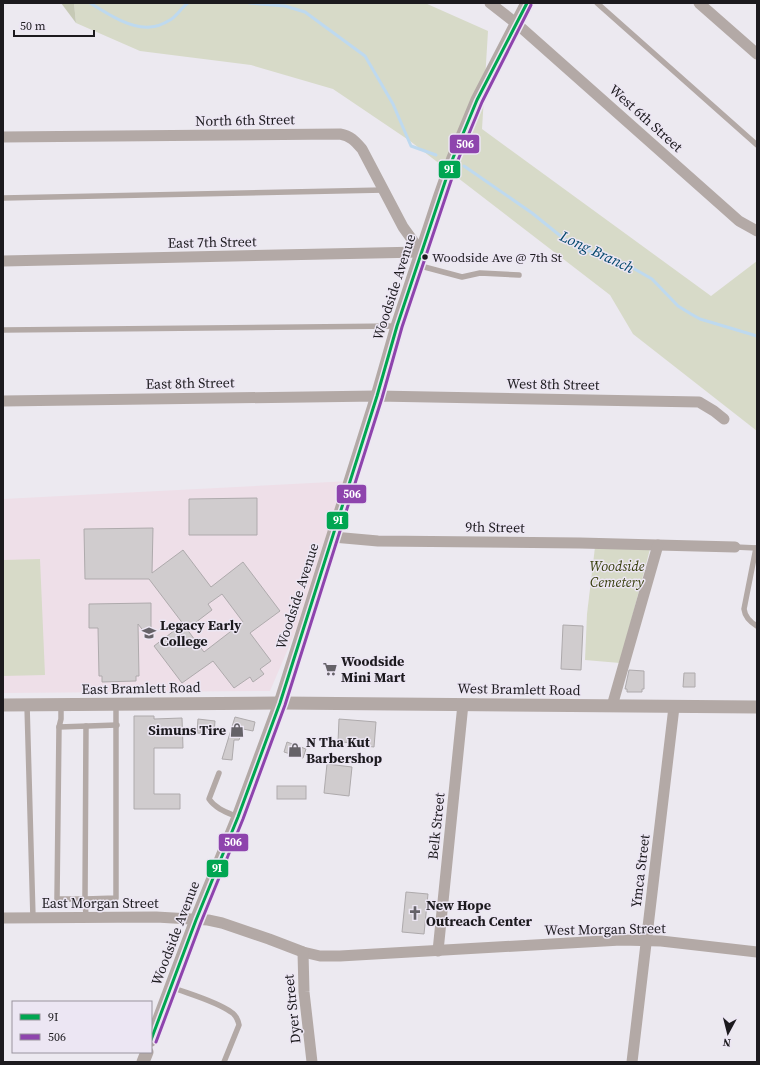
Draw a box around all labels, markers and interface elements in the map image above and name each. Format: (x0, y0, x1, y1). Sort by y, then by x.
scale bar (14, 12, 94, 38)
text: 50 m (20, 18, 46, 34)
street label: West 6th Street (605, 79, 688, 157)
street label: North 6th Street (195, 109, 295, 131)
line badge: 506 (449, 134, 480, 154)
text: 506 (456, 137, 474, 152)
line badge: 9I (438, 160, 461, 179)
text: 9I (444, 162, 454, 177)
water label: Long Branch (556, 225, 638, 278)
street label: East 7th Street (167, 231, 257, 253)
street label: Woodside Avenue (367, 231, 421, 343)
place label: Woodside Ave @ 7th St (432, 249, 563, 266)
marker: Woodside Ave @ 7th St (420, 252, 430, 262)
street label: East 8th Street (145, 372, 235, 394)
street label: West 8th Street (506, 373, 600, 395)
line badge: 506 (336, 484, 367, 504)
text: 506 (343, 487, 361, 502)
line badge: 9I (326, 511, 349, 530)
text: 9I (333, 513, 343, 528)
street label: 9th Street (465, 516, 525, 538)
street label: Woodside Avenue (270, 540, 324, 652)
park label: Woodside Cemetery (589, 556, 645, 592)
place label: Legacy Early College (160, 615, 242, 651)
school or university icon: Legacy Early College (141, 625, 157, 641)
place label: Woodside Mini Mart (341, 651, 406, 687)
supermarket icon: Woodside Mini Mart (322, 661, 338, 677)
street label: East Bramlett Road (81, 677, 201, 699)
street label: West Bramlett Road (457, 678, 581, 700)
place label: Simuns Tire (148, 720, 226, 740)
shop icon: Simuns Tire (229, 722, 245, 738)
place label: N Tha Kut Barbershop (306, 732, 383, 768)
shop icon: N Tha Kut Barbershop (287, 742, 303, 758)
street label: Belk Street (423, 791, 449, 860)
line badge: 506 (218, 833, 249, 852)
street label: Ymca Street (626, 833, 654, 909)
text: 506 (224, 835, 242, 850)
line badge: 9I (206, 859, 229, 878)
text: 9I (212, 861, 222, 876)
street label: Woodside Avenue (146, 878, 204, 988)
street label: East Morgan Street (41, 893, 159, 913)
place label: New Hope Outreach Center (426, 895, 533, 931)
church icon: New Hope Outreach Center (407, 905, 423, 921)
street label: West Morgan Street (544, 918, 666, 940)
street label: Dyer Street (278, 973, 306, 1045)
legend (12, 1001, 152, 1053)
text: 9I (48, 1009, 58, 1025)
north arrow (708, 1013, 748, 1053)
text: 506 (48, 1029, 66, 1045)
text: N (722, 1034, 732, 1050)

